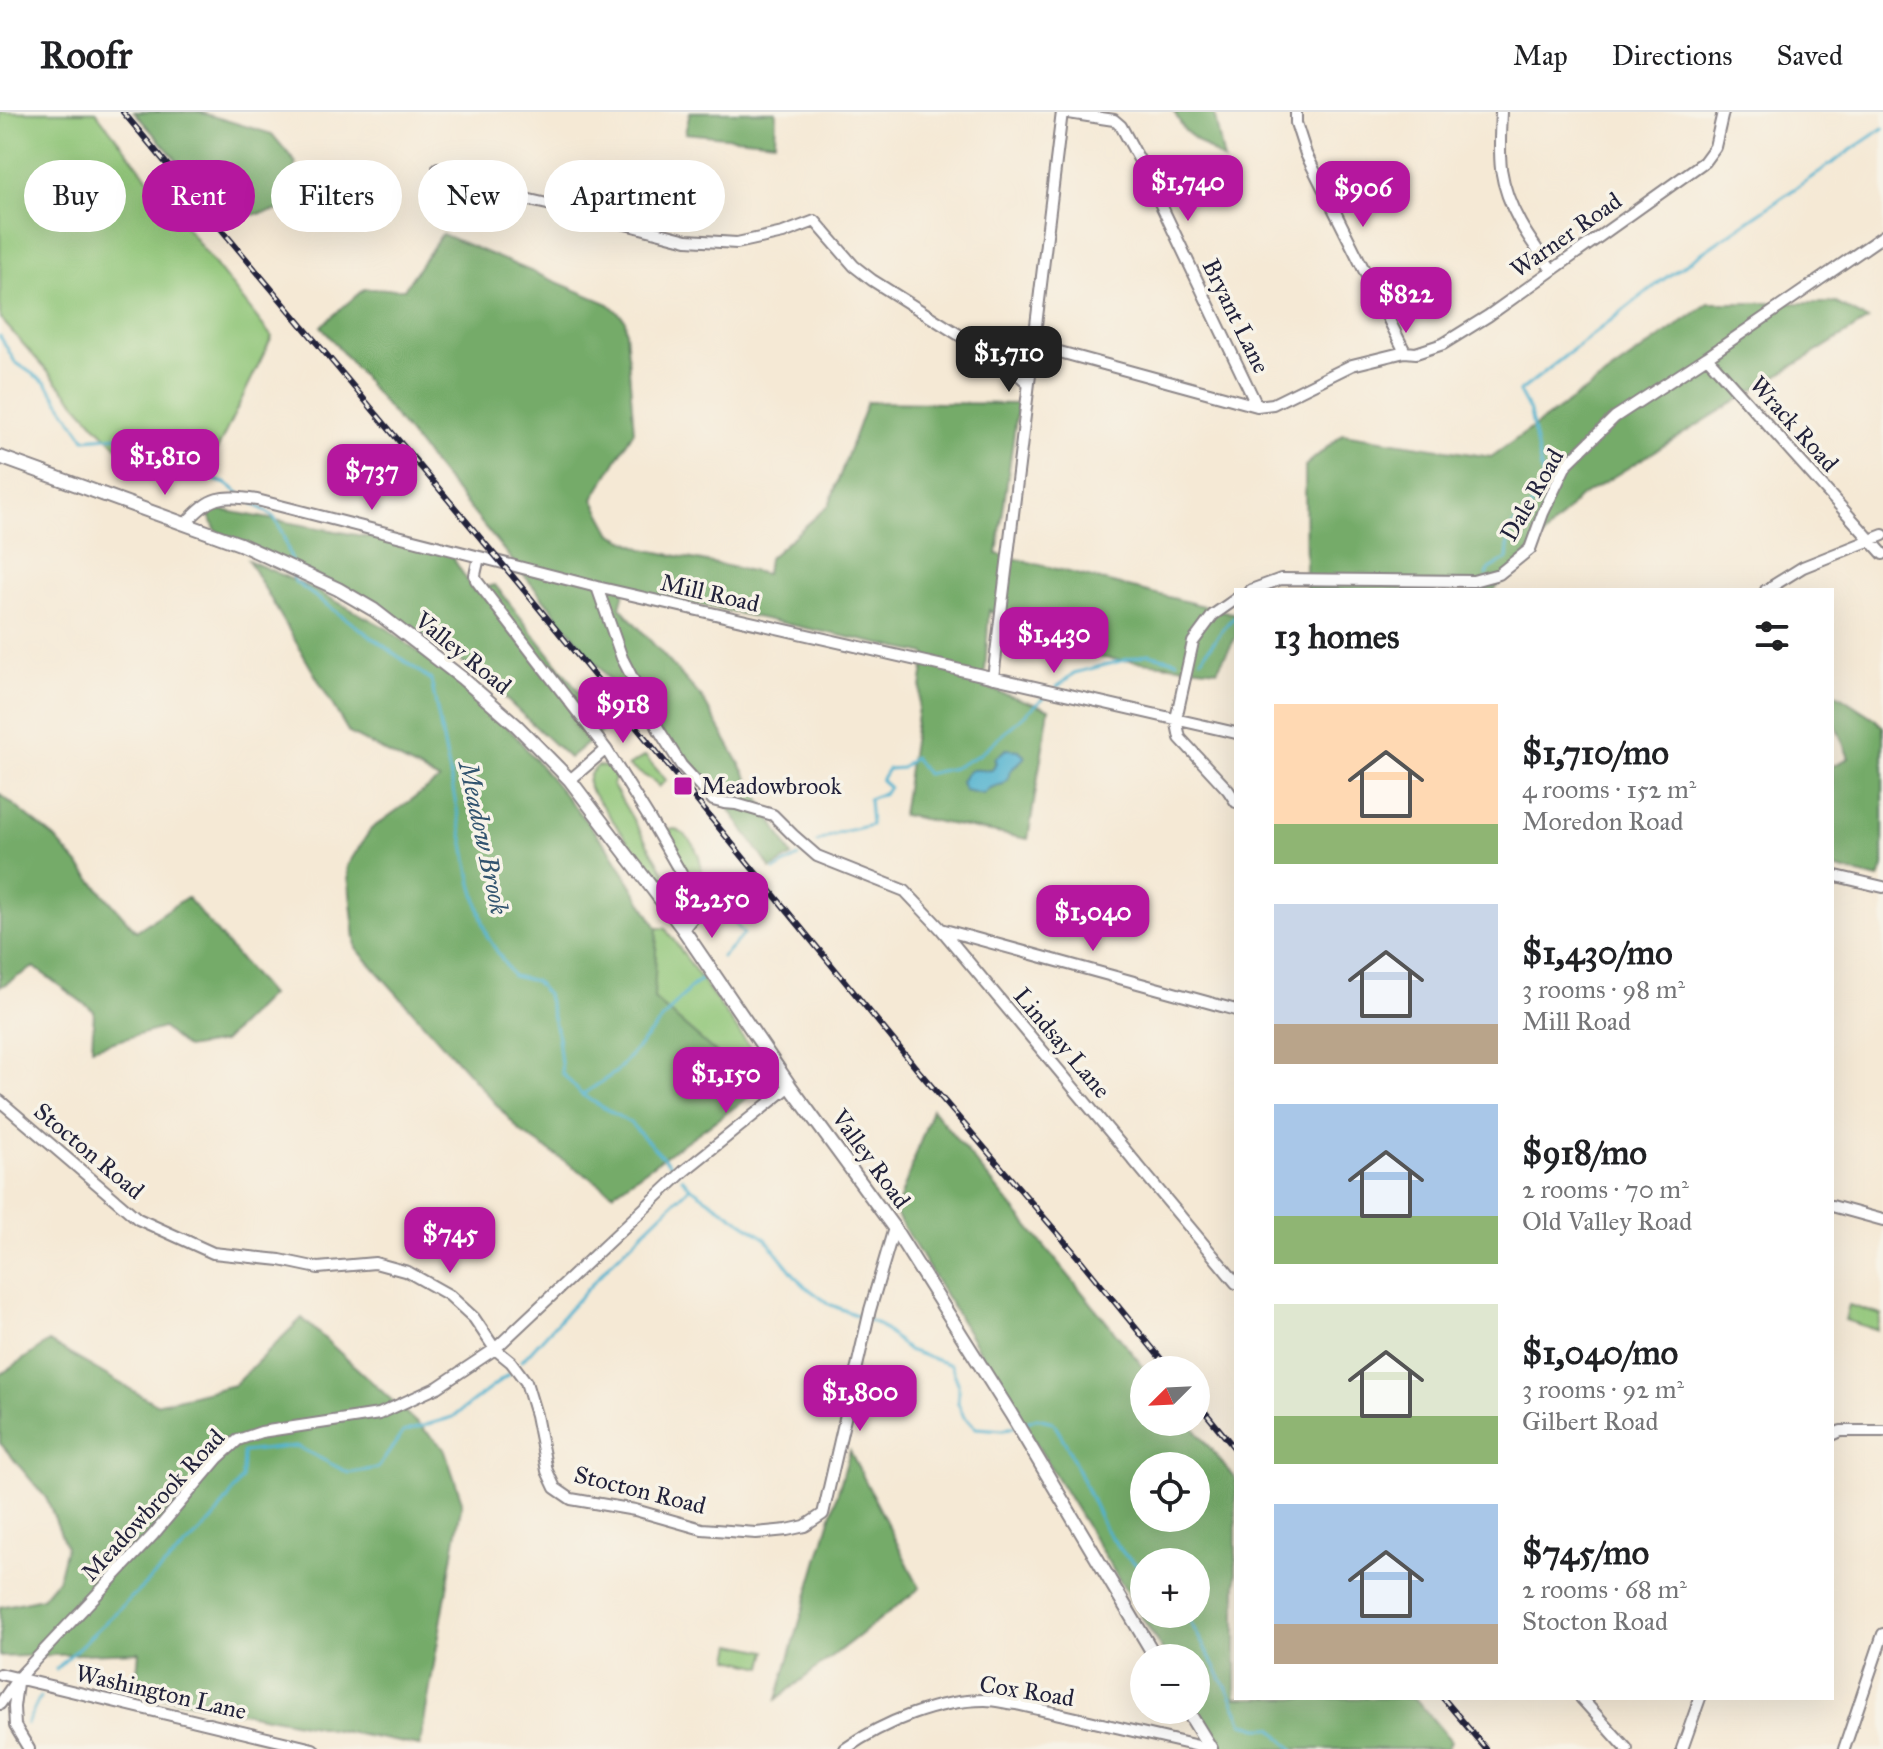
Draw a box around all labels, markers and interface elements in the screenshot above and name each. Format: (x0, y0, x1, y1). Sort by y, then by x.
text: Roofr (40, 32, 132, 78)
text: Map (1513, 38, 1568, 73)
text: Directions (1612, 38, 1733, 73)
text: Saved (1777, 38, 1843, 73)
pin: $1,740 (1123, 155, 1253, 223)
chip: Buy (24, 160, 126, 232)
chip: Rent (142, 160, 255, 232)
chip: Filters (271, 160, 402, 232)
chip: New (418, 160, 528, 232)
chip: Apartment (544, 160, 725, 232)
pin: $906 (1316, 161, 1410, 229)
text: $1,740 (1151, 165, 1225, 197)
text: $906 (1334, 171, 1392, 203)
street label: Warner Road (1505, 186, 1627, 284)
street label: Bryant Lane (1195, 254, 1277, 378)
pin: $822 (1359, 267, 1453, 335)
text: $822 (1379, 277, 1433, 309)
pin: $1,710 (944, 326, 1074, 394)
text: $1,710 (974, 336, 1044, 368)
street label: Wrack Road (1743, 370, 1845, 478)
pin: $1,810 (100, 429, 230, 497)
text: $1,810 (129, 439, 201, 471)
street label: Dale Road (1494, 443, 1570, 547)
pin: $737 (325, 444, 419, 512)
text: $737 (345, 454, 399, 486)
street label: Mill Road (658, 567, 762, 619)
street label: Valley Road (408, 604, 517, 701)
pin: $1,430 (989, 607, 1119, 675)
icon: filters (1750, 614, 1794, 658)
text: 13 homes (1274, 616, 1399, 657)
text: $1,430 (1017, 617, 1091, 649)
pin: $918 (576, 677, 670, 745)
text: $918 (596, 687, 650, 719)
text: $1,710/mo (1522, 732, 1669, 773)
icon: home (1338, 736, 1434, 832)
water label: Meadow Brook (452, 756, 516, 918)
place label: Meadowbrook (701, 771, 842, 801)
text: 4 rooms · 152 m² (1522, 773, 1696, 805)
marker: Meadowbrook (672, 775, 694, 797)
text: Moredon Road (1522, 805, 1684, 837)
pin: $2,250 (647, 872, 777, 940)
text: $2,250 (674, 882, 750, 914)
pin: $1,040 (1028, 885, 1158, 953)
text: $1,040 (1054, 895, 1132, 927)
text: $1,430/mo (1522, 932, 1673, 973)
icon: home (1338, 936, 1434, 1032)
text: 3 rooms · 98 m² (1522, 973, 1685, 1005)
street label: Lindsay Lane (1007, 982, 1117, 1104)
text: Mill Road (1522, 1005, 1631, 1037)
pin: $1,150 (661, 1047, 791, 1115)
text: $1,150 (691, 1057, 761, 1089)
street label: Stocton Road (28, 1096, 150, 1206)
street label: Valley Road (824, 1103, 917, 1214)
text: $918/mo (1522, 1132, 1647, 1173)
icon: home (1338, 1136, 1434, 1232)
text: 2 rooms · 70 m² (1522, 1173, 1689, 1205)
text: Old Valley Road (1522, 1205, 1692, 1237)
pin: $745 (403, 1207, 497, 1275)
text: $745 (422, 1217, 478, 1249)
text: $1,040/mo (1522, 1332, 1678, 1373)
icon: home (1338, 1336, 1434, 1432)
north arrow (1130, 1356, 1210, 1436)
map controls (1130, 1356, 1210, 1724)
pin: $1,800 (795, 1365, 925, 1433)
text: 3 rooms · 92 m² (1522, 1373, 1684, 1405)
text: $1,800 (822, 1375, 898, 1407)
text: Gilbert Road (1522, 1405, 1659, 1437)
street label: Meadowbrook Road (75, 1423, 231, 1587)
button: locate (1130, 1452, 1210, 1532)
street label: Stocton Road (571, 1459, 709, 1521)
text: $745/mo (1522, 1532, 1649, 1573)
icon: home (1338, 1536, 1434, 1632)
button: + (1130, 1548, 1210, 1628)
text: 2 rooms · 68 m² (1522, 1573, 1687, 1605)
text: Stocton Road (1522, 1605, 1668, 1637)
button: − (1130, 1644, 1210, 1724)
street label: Washington Lane (73, 1658, 249, 1726)
street label: Cox Road (978, 1669, 1076, 1713)

